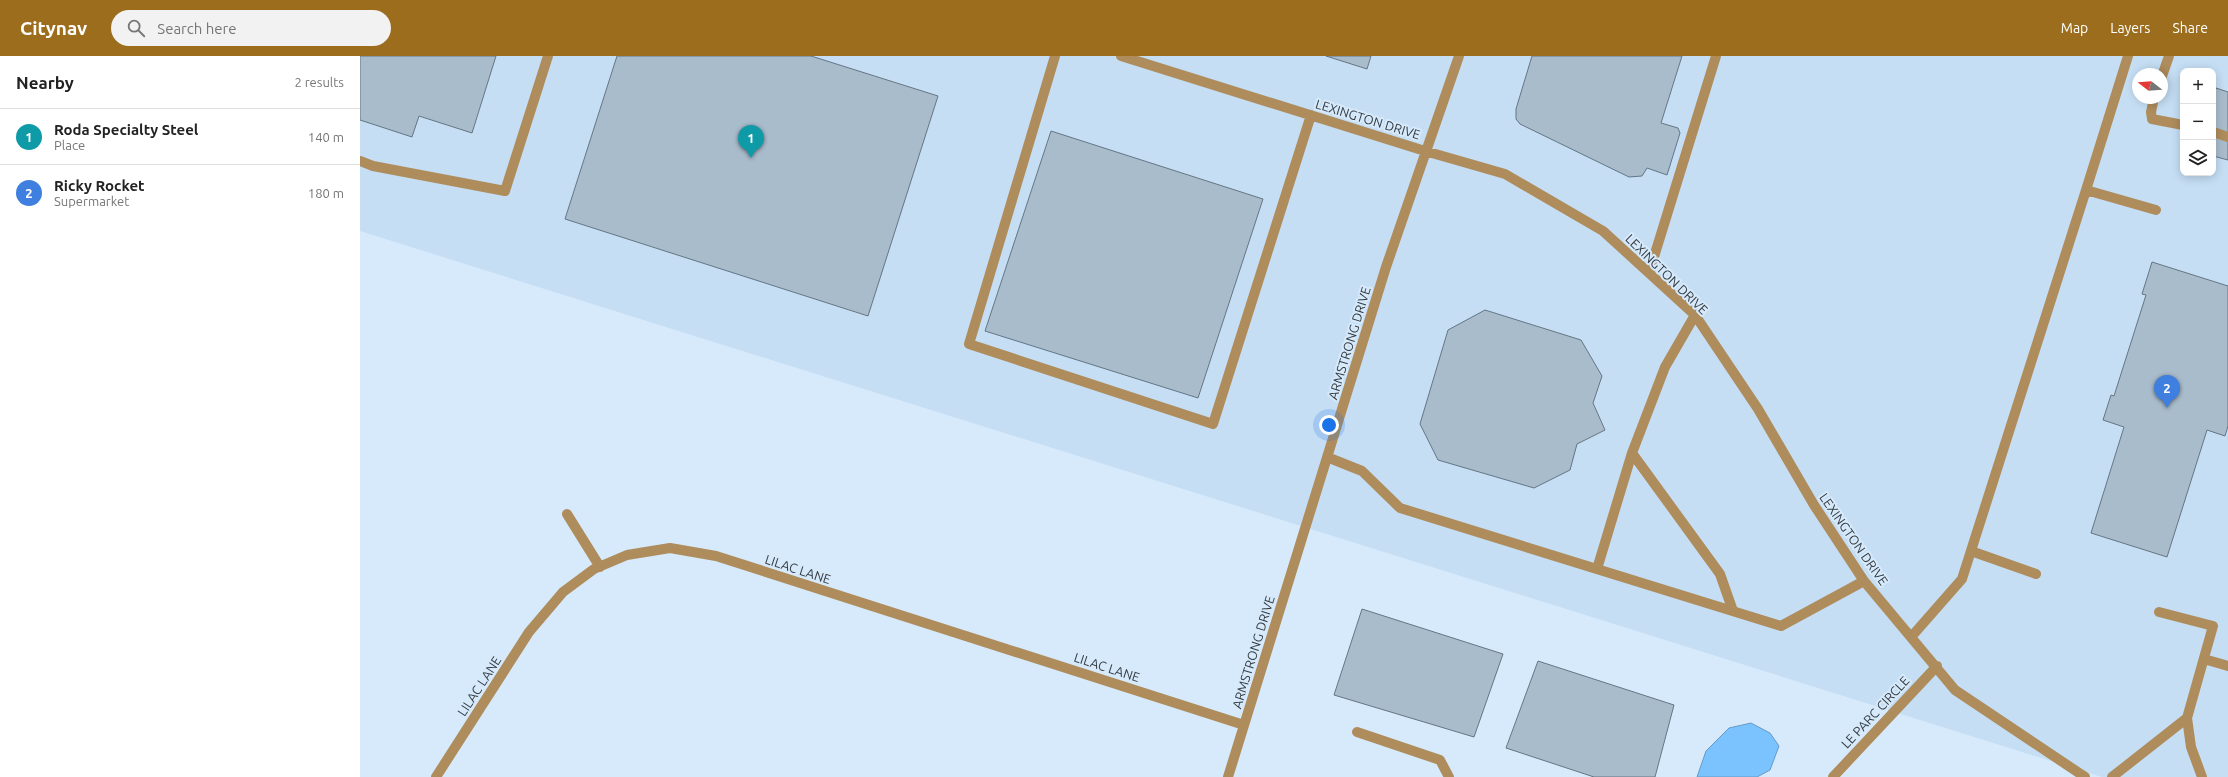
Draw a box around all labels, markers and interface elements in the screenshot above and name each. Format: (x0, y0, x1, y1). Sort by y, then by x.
search box (111, 10, 391, 46)
text: Citynav (20, 17, 87, 39)
icon: search (125, 17, 147, 39)
text: Search here (157, 20, 237, 37)
text: Map (2061, 20, 2088, 36)
text: Layers (2110, 20, 2150, 36)
text: Share (2172, 20, 2208, 36)
north arrow (2132, 68, 2168, 104)
map controls (2180, 68, 2216, 176)
button: + (2180, 68, 2216, 104)
text: Nearby (16, 73, 74, 92)
text: 2 results (294, 75, 344, 89)
street label: LEXINGTON DRIVE (1314, 96, 1422, 142)
button: − (2180, 104, 2216, 140)
text: Roda Specialty Steel (54, 121, 198, 138)
pin: 1 (738, 125, 764, 158)
text: 1 (25, 130, 33, 144)
text: 140 m (308, 130, 344, 144)
text: Place (54, 138, 85, 152)
button: layers (2180, 140, 2216, 176)
text: Ricky Rocket (54, 177, 145, 194)
text: 2 (25, 186, 33, 200)
text: 180 m (308, 186, 344, 200)
text: Supermarket (54, 194, 129, 208)
street label: LEXINGTON DRIVE (1623, 231, 1711, 317)
street label: ARMSTRONG DRIVE (1325, 285, 1373, 401)
pin: 2 (2154, 375, 2180, 408)
your location (1319, 415, 1339, 435)
street label: LEXINGTON DRIVE (1817, 490, 1891, 588)
street label: LILAC LANE (763, 552, 833, 586)
street label: ARMSTRONG DRIVE (1229, 594, 1277, 710)
street label: LILAC LANE (1072, 650, 1142, 684)
street label: LILAC LANE (455, 654, 503, 718)
street label: LE PARC CIRCLE (1838, 673, 1912, 751)

